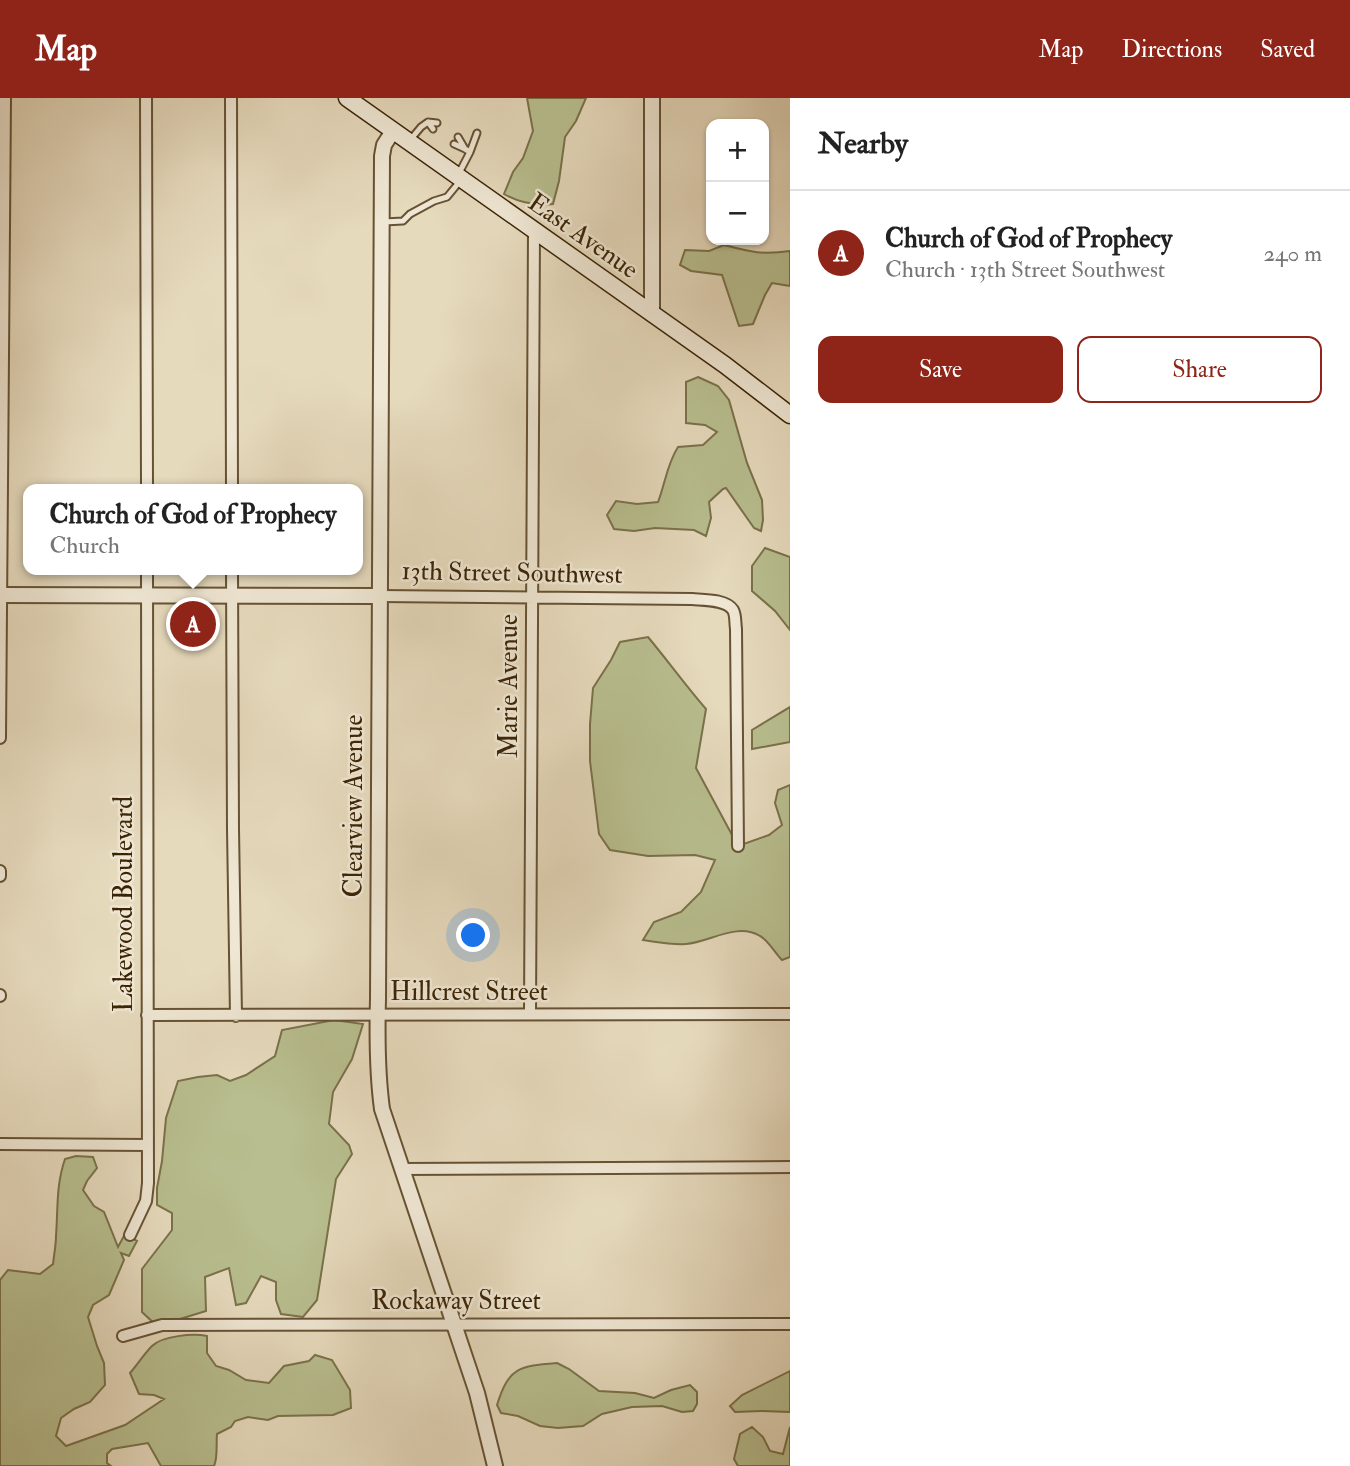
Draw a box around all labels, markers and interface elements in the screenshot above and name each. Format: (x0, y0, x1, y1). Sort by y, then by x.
text: Map (35, 29, 97, 70)
text: Map (1038, 34, 1083, 65)
text: Directions (1121, 34, 1222, 65)
text: Saved (1260, 34, 1315, 65)
map controls (706, 119, 769, 245)
button: + (706, 119, 769, 182)
text: Nearby (818, 125, 908, 162)
button: − (706, 182, 769, 245)
street label: East Avenue (522, 186, 645, 286)
text: Church of God of Prophecy (885, 223, 1172, 255)
text: A (834, 239, 848, 268)
text: 240 m (1263, 239, 1322, 268)
text: Church · 13th Street Southwest (885, 255, 1165, 284)
button: Save (818, 336, 1063, 403)
button: Share (1077, 336, 1322, 403)
popup (23, 484, 363, 575)
text: Church of God of Prophecy (49, 499, 337, 531)
text: Church (49, 531, 120, 560)
street label: 13th Street Southwest (401, 555, 623, 591)
pin: A (170, 598, 216, 650)
street label: Marie Avenue (493, 614, 525, 758)
street label: Clearview Avenue (338, 714, 370, 897)
street label: Lakewood Boulevard (108, 796, 140, 1012)
your location (456, 918, 490, 952)
street label: Hillcrest Street (390, 976, 548, 1008)
street label: Rockaway Street (371, 1285, 541, 1317)

